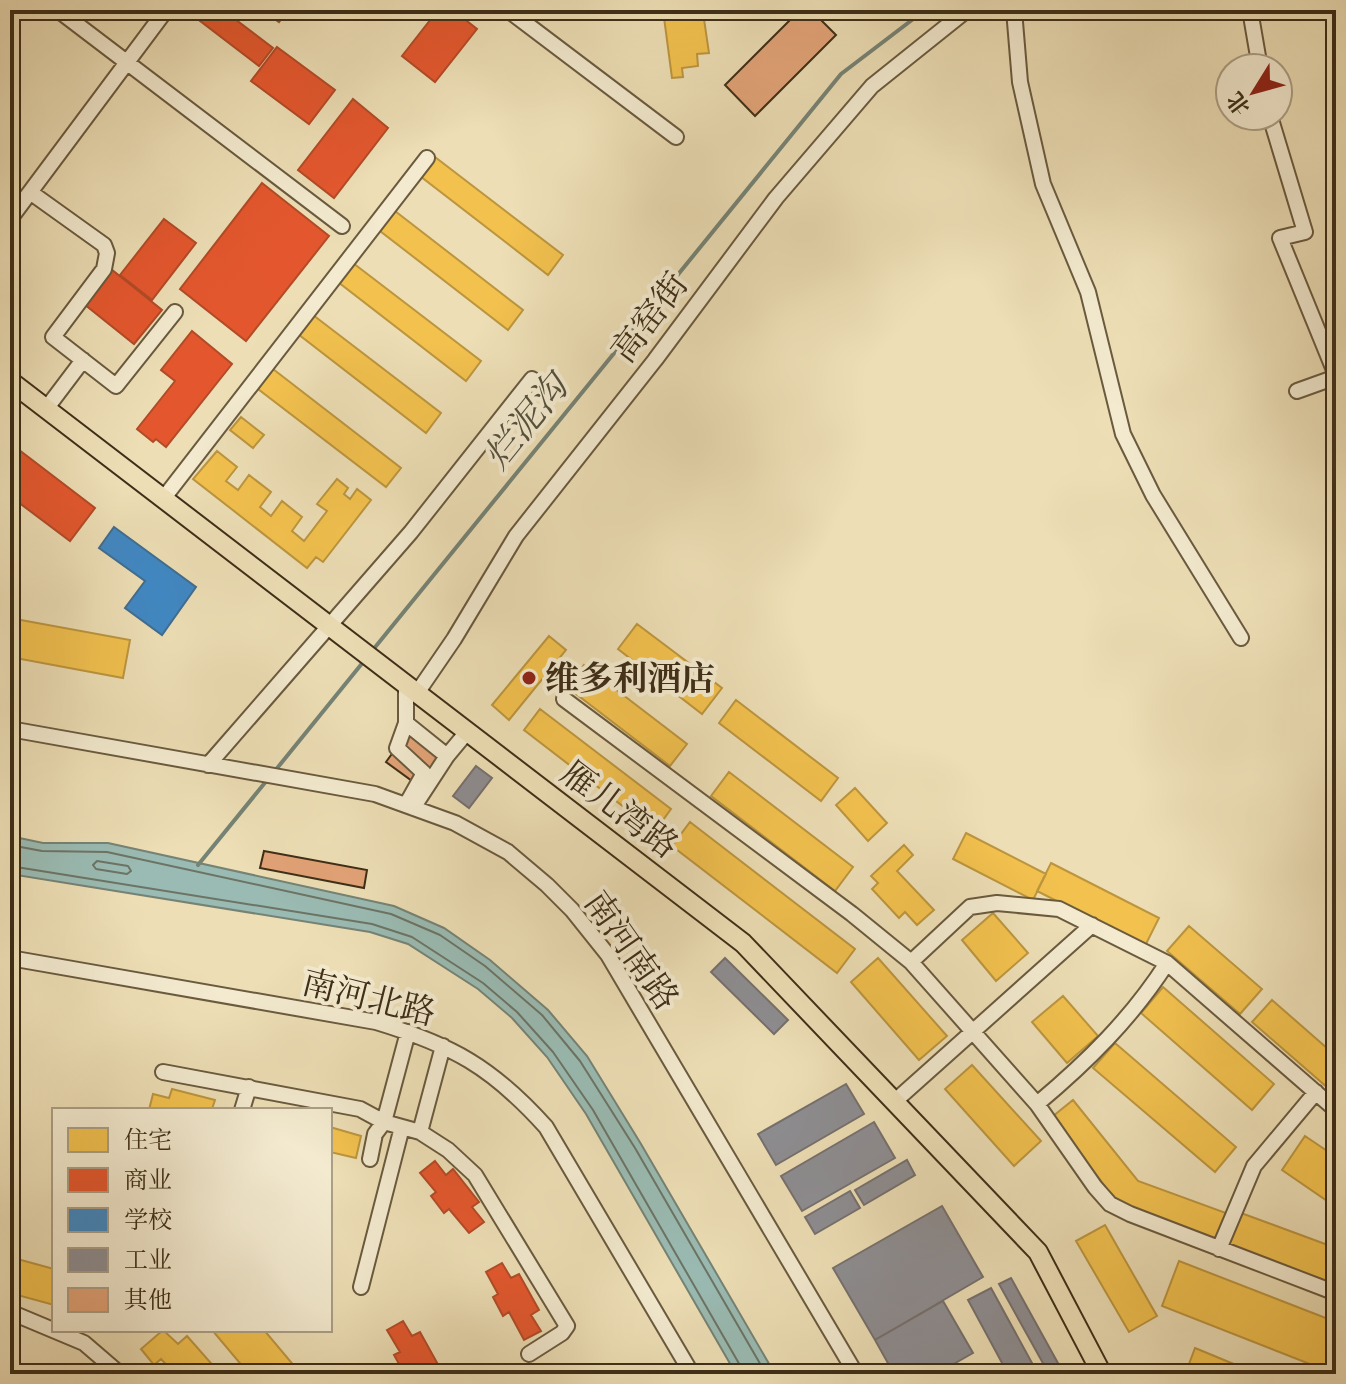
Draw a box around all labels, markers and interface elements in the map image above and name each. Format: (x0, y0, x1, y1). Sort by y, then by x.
north arrow (1214, 52, 1294, 132)
text: 北 (1221, 84, 1260, 121)
street label: 高窑街 (602, 264, 702, 375)
water label: 烂泥沟 (474, 361, 585, 482)
place label: 维多利酒店 (545, 657, 715, 706)
marker: 维多利酒店 (520, 669, 538, 687)
street label: 雁儿湾路 (549, 751, 687, 872)
street label: 南河南路 (570, 882, 688, 1022)
street label: 南河北路 (296, 960, 440, 1041)
legend (52, 1108, 332, 1332)
text: 住宅 (124, 1125, 172, 1159)
text: 商业 (124, 1165, 172, 1199)
text: 学校 (124, 1205, 172, 1239)
text: 工业 (124, 1245, 172, 1279)
text: 其他 (124, 1285, 172, 1319)

